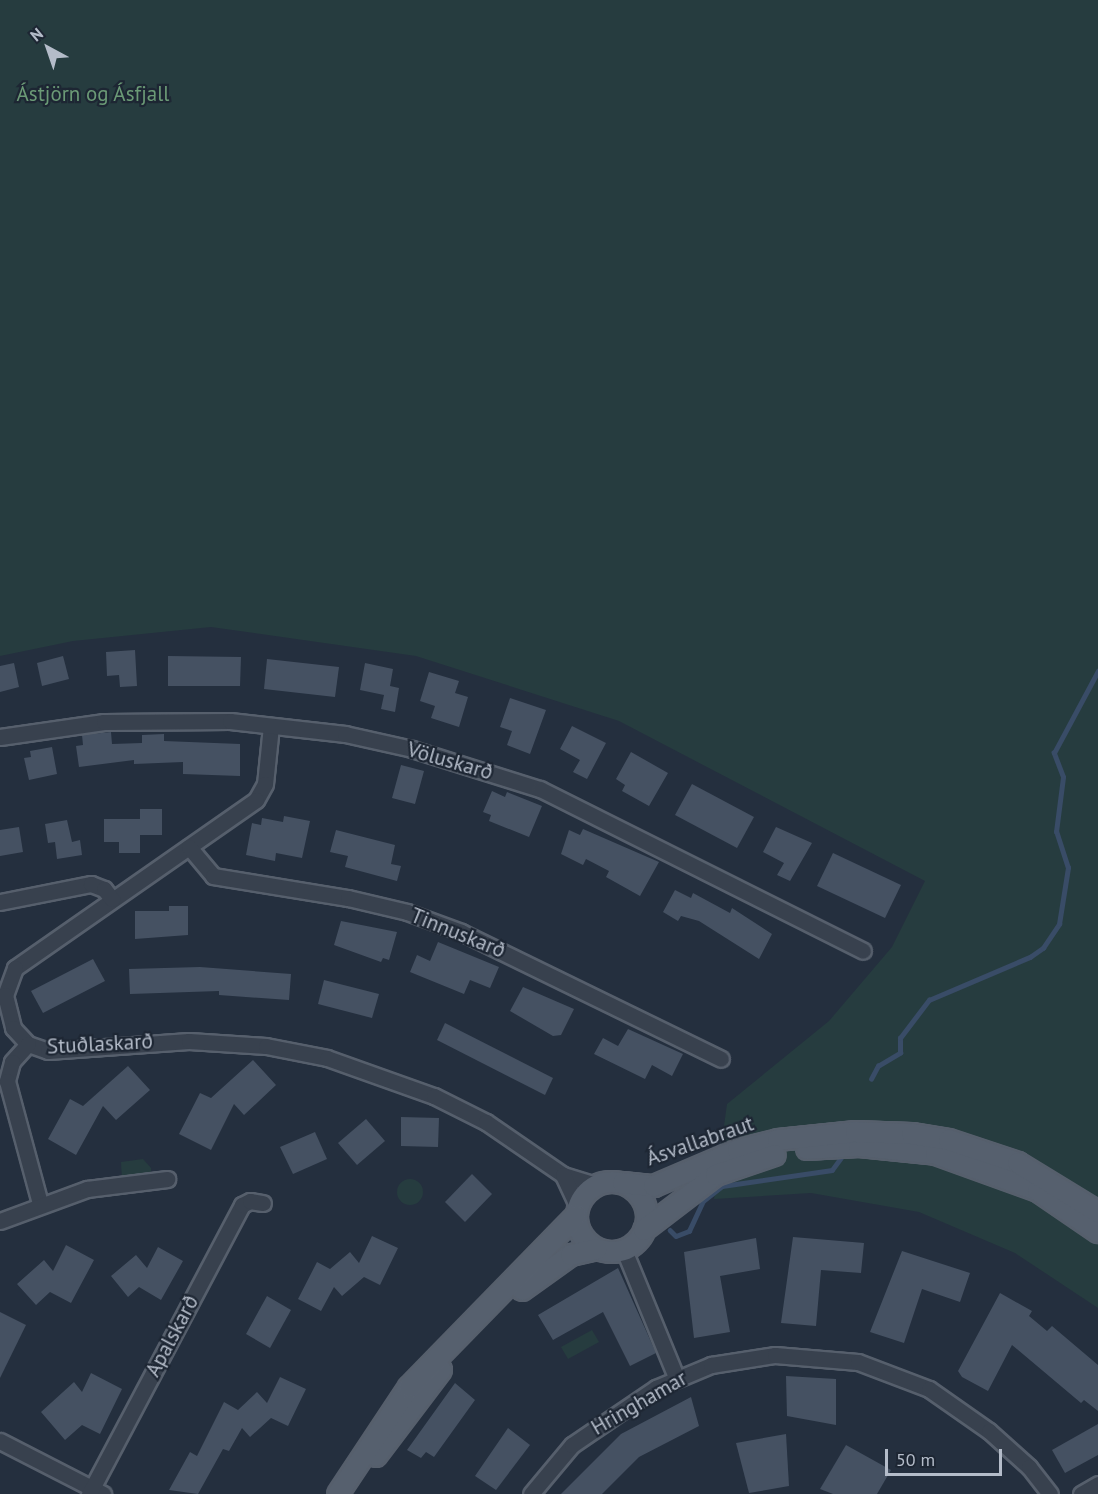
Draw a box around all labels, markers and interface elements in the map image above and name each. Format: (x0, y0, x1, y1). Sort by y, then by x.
north arrow (18, 18, 78, 78)
text: N (26, 23, 47, 45)
park label: Ástjörn og Ásfjall (16, 81, 170, 107)
street label: Völuskarð (404, 737, 496, 785)
street label: Tinnuskarð (407, 903, 509, 963)
street label: Stuðlaskarð (46, 1029, 154, 1059)
street label: Ásvallabraut (643, 1111, 757, 1171)
street label: Apalskarð (140, 1291, 204, 1381)
street label: Hringhamar (587, 1366, 691, 1440)
scale bar (888, 1437, 1005, 1475)
text: 50 m (896, 1448, 935, 1471)

